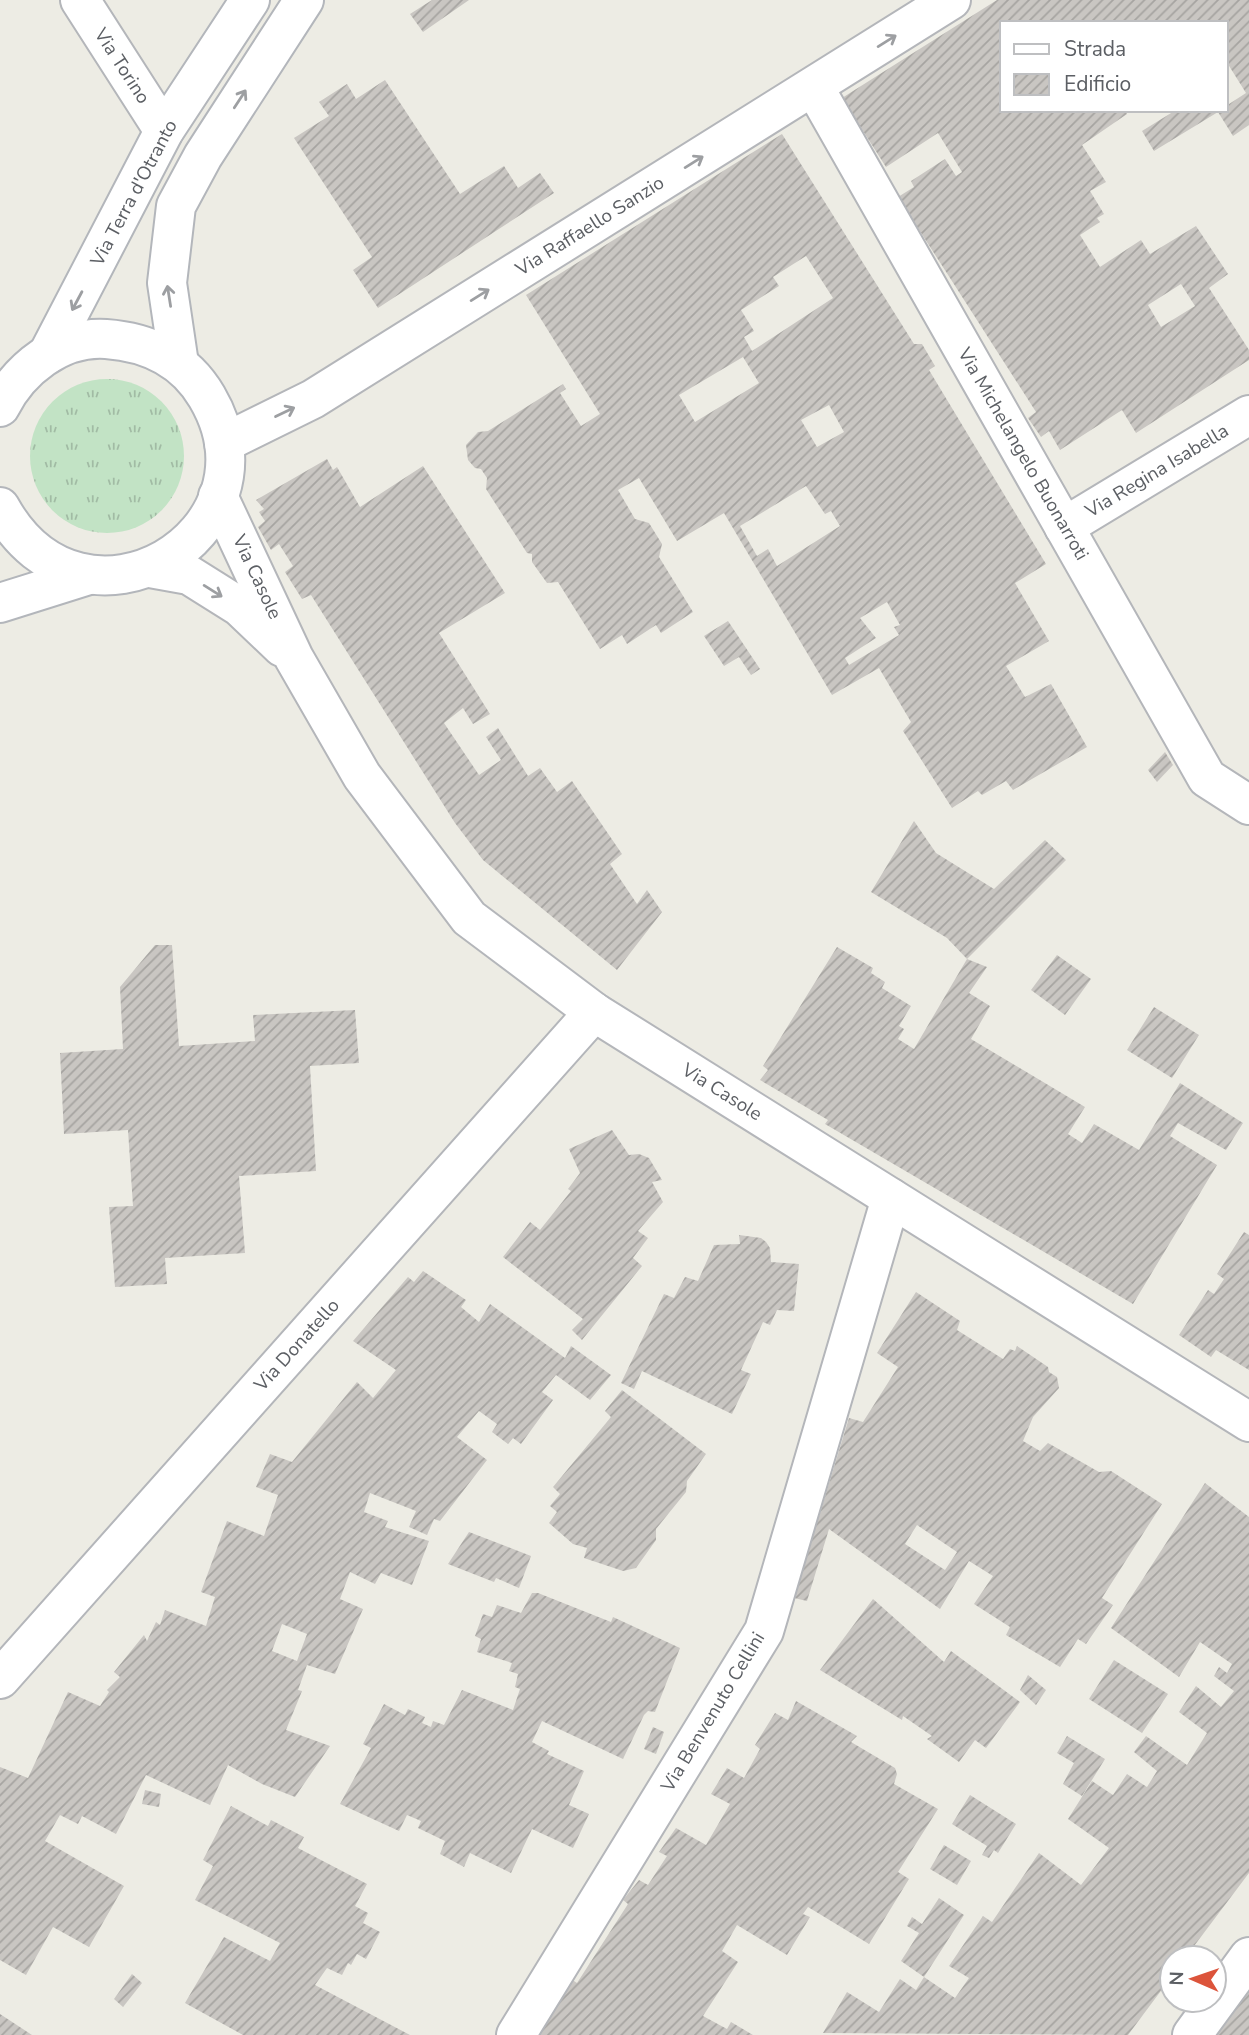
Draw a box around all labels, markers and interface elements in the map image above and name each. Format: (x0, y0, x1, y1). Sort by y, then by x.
legend (1000, 21, 1228, 112)
street label: Via Torino (87, 22, 156, 109)
one-way arrow (876, 33, 896, 47)
text: Strada (1064, 35, 1126, 63)
text: Edificio (1064, 70, 1131, 98)
one-way arrow (234, 89, 248, 109)
street label: Via Terra d'Otranto (84, 115, 184, 272)
one-way arrow (683, 154, 703, 168)
street label: Via Raffaello Sanzio (510, 170, 669, 283)
one-way arrow (162, 285, 175, 308)
one-way arrow (469, 287, 489, 301)
one-way arrow (69, 290, 83, 311)
street label: Via Michelangelo Buonarroti (951, 342, 1095, 565)
one-way arrow (274, 405, 295, 419)
street label: Via Regina Isabella (1080, 418, 1234, 525)
street label: Via Casole (226, 530, 288, 623)
one-way arrow (203, 584, 223, 598)
street label: Via Casole (676, 1057, 767, 1127)
street label: Via Donatello (248, 1293, 346, 1398)
street label: Via Benvenuto Cellini (654, 1627, 771, 1798)
north arrow (1158, 1944, 1228, 2014)
text: N (1164, 1971, 1190, 1986)

